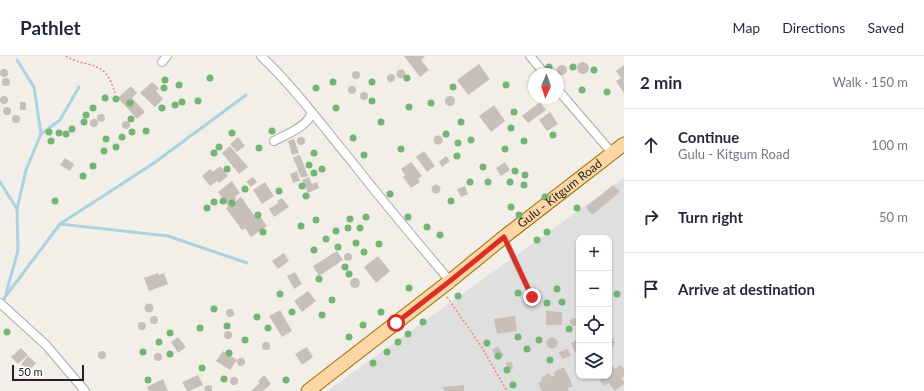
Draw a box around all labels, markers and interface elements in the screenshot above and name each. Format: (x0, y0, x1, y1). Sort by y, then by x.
text: Pathlet (20, 16, 81, 39)
text: Map (733, 19, 760, 36)
text: Directions (782, 19, 845, 36)
text: Saved (867, 19, 904, 36)
north arrow (528, 68, 564, 104)
text: 2 min (640, 72, 682, 93)
text: Walk · 150 m (832, 74, 908, 90)
text: Continue (678, 128, 739, 146)
icon: ahead (640, 134, 662, 156)
text: 100 m (871, 137, 908, 153)
text: Gulu - Kitgum Road (678, 146, 790, 162)
street label: Gulu - Kitgum Road (514, 156, 605, 231)
icon: right (640, 206, 662, 228)
text: Turn right (678, 208, 743, 226)
text: 50 m (879, 209, 908, 225)
map controls (576, 235, 612, 379)
button: + (576, 235, 612, 271)
button: − (576, 271, 612, 307)
icon: arrive (640, 278, 662, 300)
text: Arrive at destination (678, 280, 815, 298)
route end (523, 288, 541, 306)
button: locate (576, 307, 612, 343)
route start (387, 314, 405, 332)
button: layers (576, 343, 612, 379)
scale bar (12, 363, 84, 382)
text: 50 m (18, 365, 43, 378)

